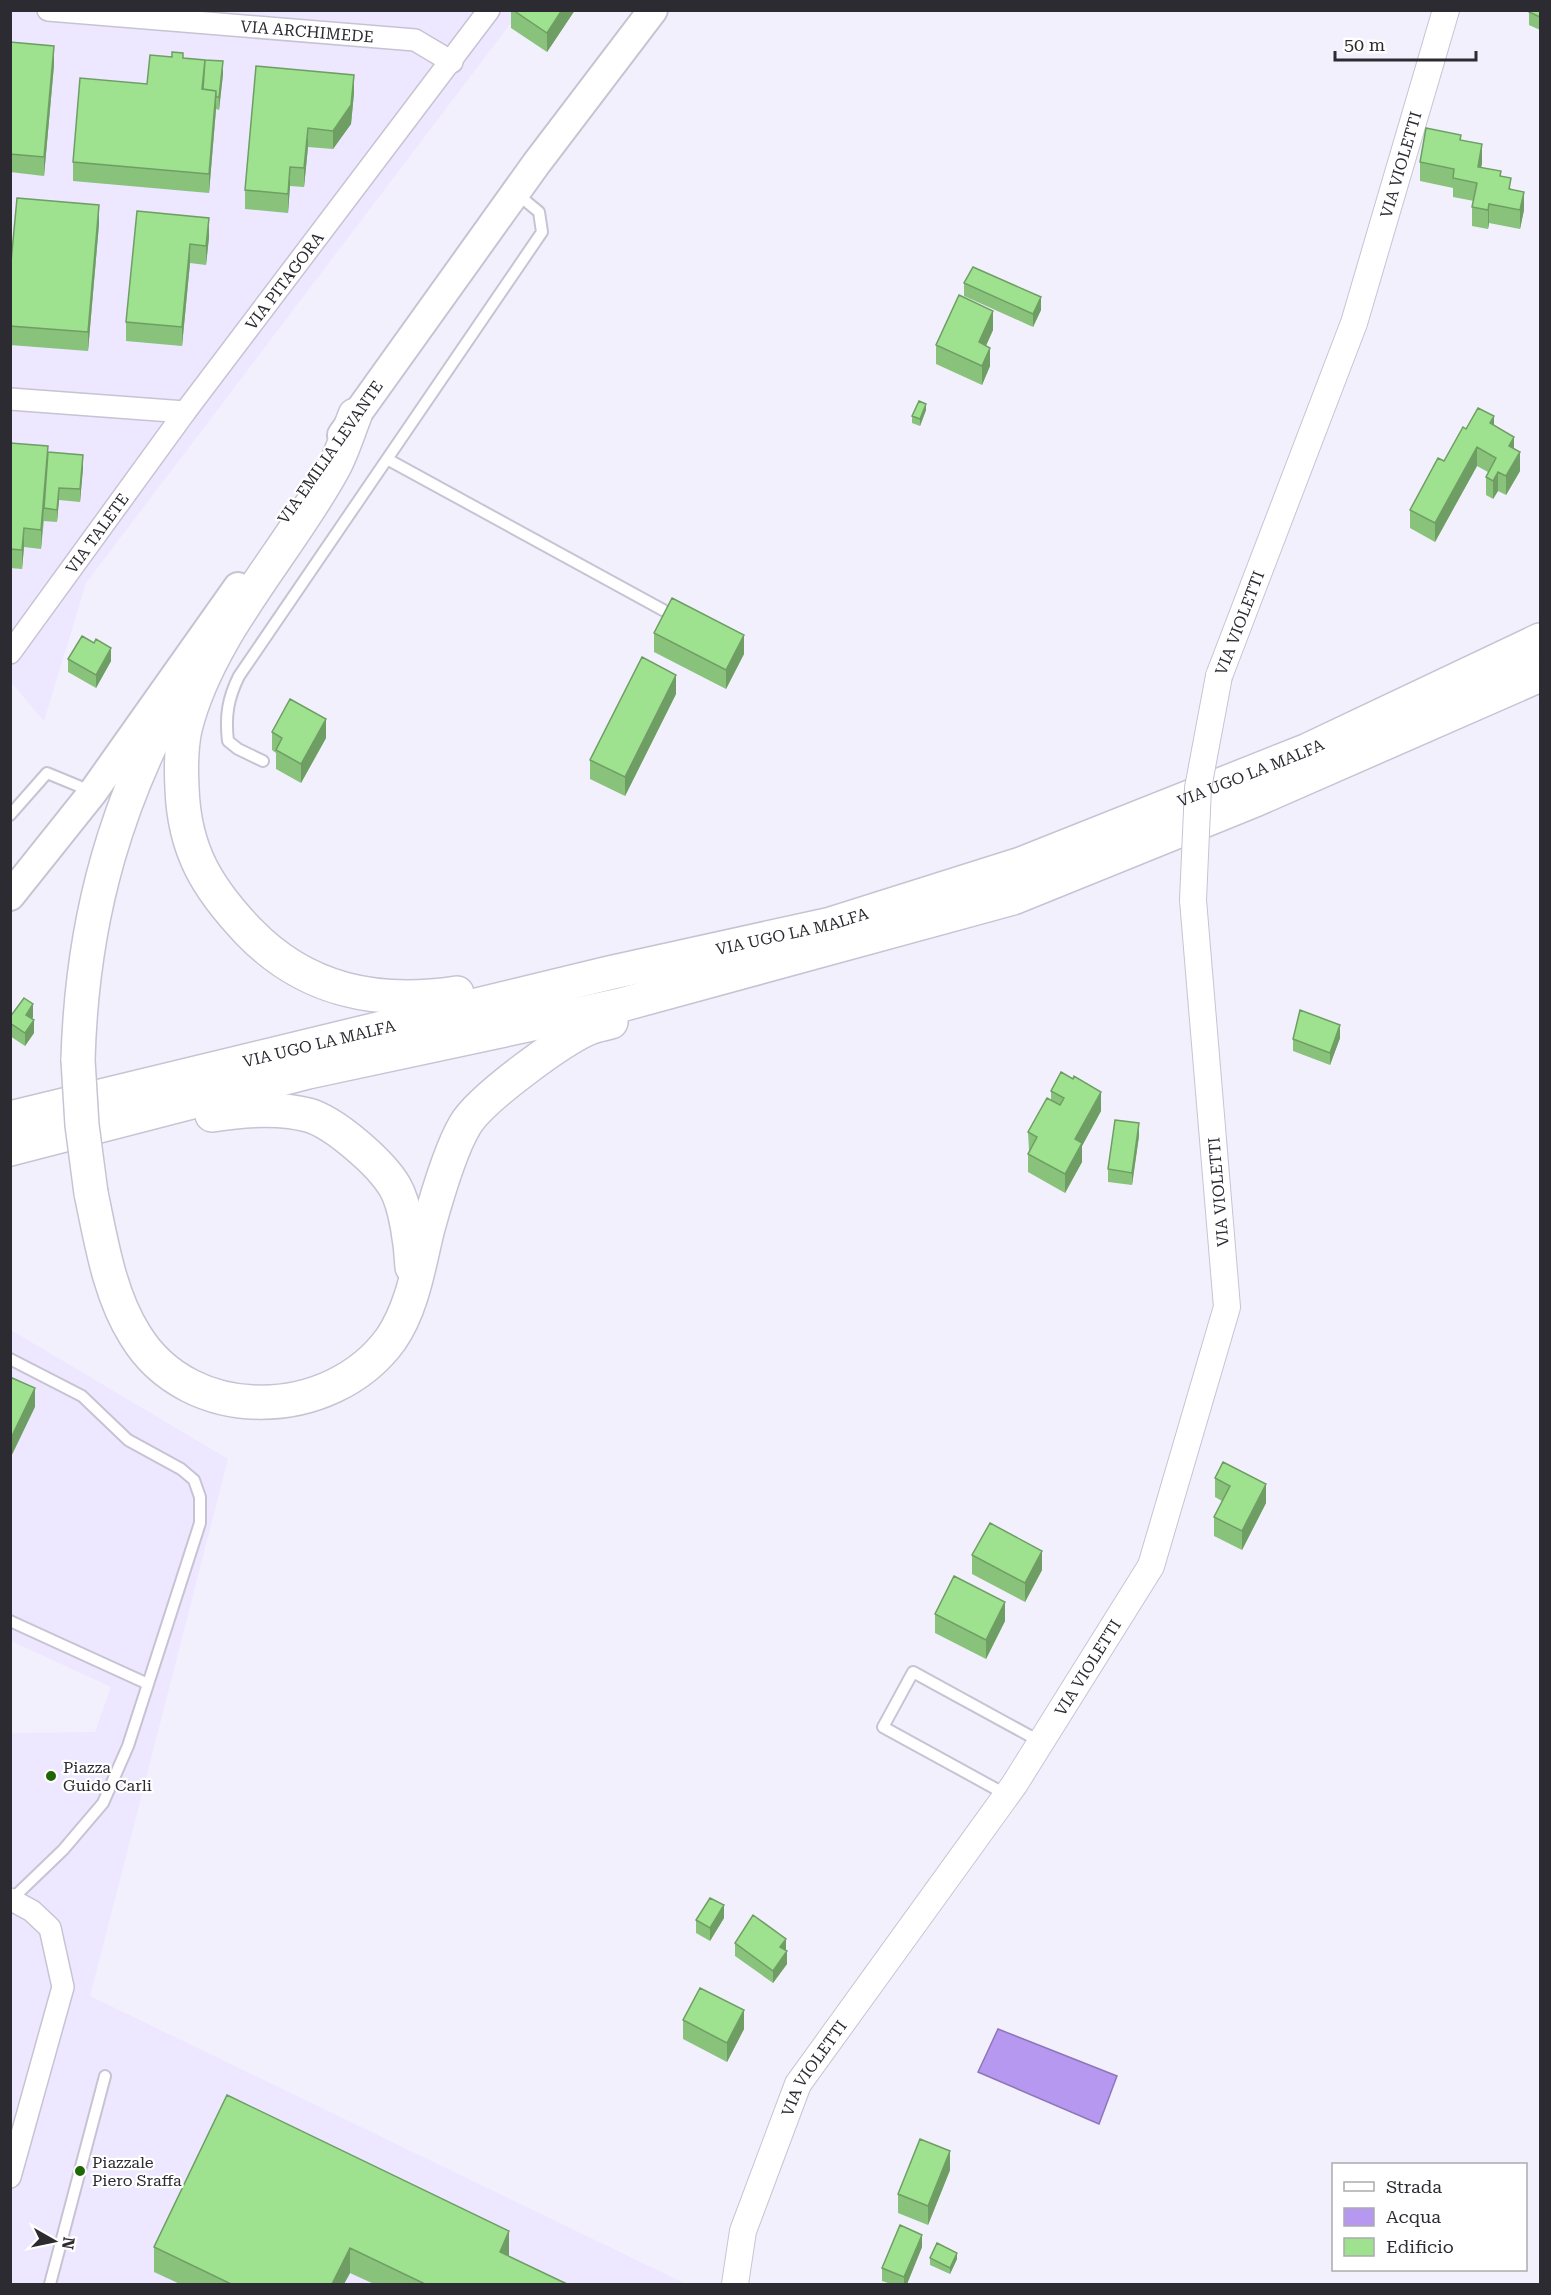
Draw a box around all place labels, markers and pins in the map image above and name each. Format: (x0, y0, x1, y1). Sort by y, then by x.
place label: Piazza Guido Carli (63, 1758, 152, 1795)
marker: Piazza Guido Carli (44, 1769, 58, 1783)
place label: Piazzale Piero Sraffa (92, 2153, 182, 2190)
marker: Piazzale Piero Sraffa (73, 2164, 87, 2178)

